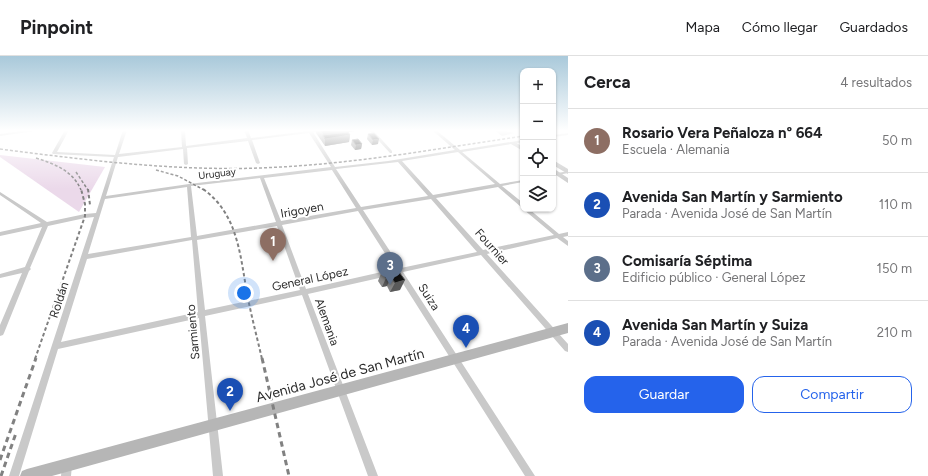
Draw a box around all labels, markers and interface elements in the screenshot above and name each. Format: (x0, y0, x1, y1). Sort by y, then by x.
text: Pinpoint (20, 16, 93, 39)
text: Mapa (685, 19, 720, 36)
text: Cómo llegar (742, 19, 817, 36)
text: Guardados (839, 19, 908, 36)
map controls (520, 68, 556, 212)
button: + (520, 68, 556, 104)
text: Cerca (584, 72, 631, 92)
text: 4 resultados (840, 75, 912, 90)
button: − (520, 104, 556, 140)
text: Rosario Vera Peñaloza n° 664 (622, 124, 823, 142)
text: 1 (594, 133, 600, 148)
text: 50 m (882, 133, 912, 148)
button: locate (520, 140, 556, 176)
text: Escuela · Alemania (622, 142, 730, 157)
street label: Uruguay (198, 165, 237, 182)
button: layers (520, 176, 556, 212)
text: Avenida San Martín y Sarmiento (622, 188, 843, 206)
text: 2 (593, 197, 601, 212)
text: 110 m (879, 197, 912, 212)
street label: Irigoyen (279, 199, 325, 221)
text: Parada · Avenida José de San Martín (622, 206, 832, 221)
street label: Fournier (472, 226, 512, 268)
pin: 1 (260, 228, 286, 261)
pin: 3 (377, 252, 403, 285)
text: Comisaría Séptima (622, 252, 752, 270)
text: 3 (593, 261, 601, 276)
text: 150 m (877, 261, 912, 276)
street label: General López (271, 264, 349, 294)
text: Edificio público · General López (622, 270, 806, 285)
street label: Roldán (47, 280, 71, 320)
street label: Suiza (415, 281, 443, 313)
your location (234, 283, 254, 303)
street label: Alemania (312, 296, 342, 348)
street label: Sarmiento (184, 304, 202, 360)
pin: 4 (453, 315, 479, 348)
text: Avenida San Martín y Suiza (622, 316, 808, 334)
text: 4 (593, 325, 601, 340)
text: 210 m (877, 325, 912, 340)
text: Parada · Avenida José de San Martín (622, 334, 832, 349)
street label: Avenida José de San Martín (254, 345, 426, 406)
button: Guardar (584, 376, 744, 413)
button: Compartir (752, 376, 912, 413)
pin: 2 (217, 378, 243, 411)

